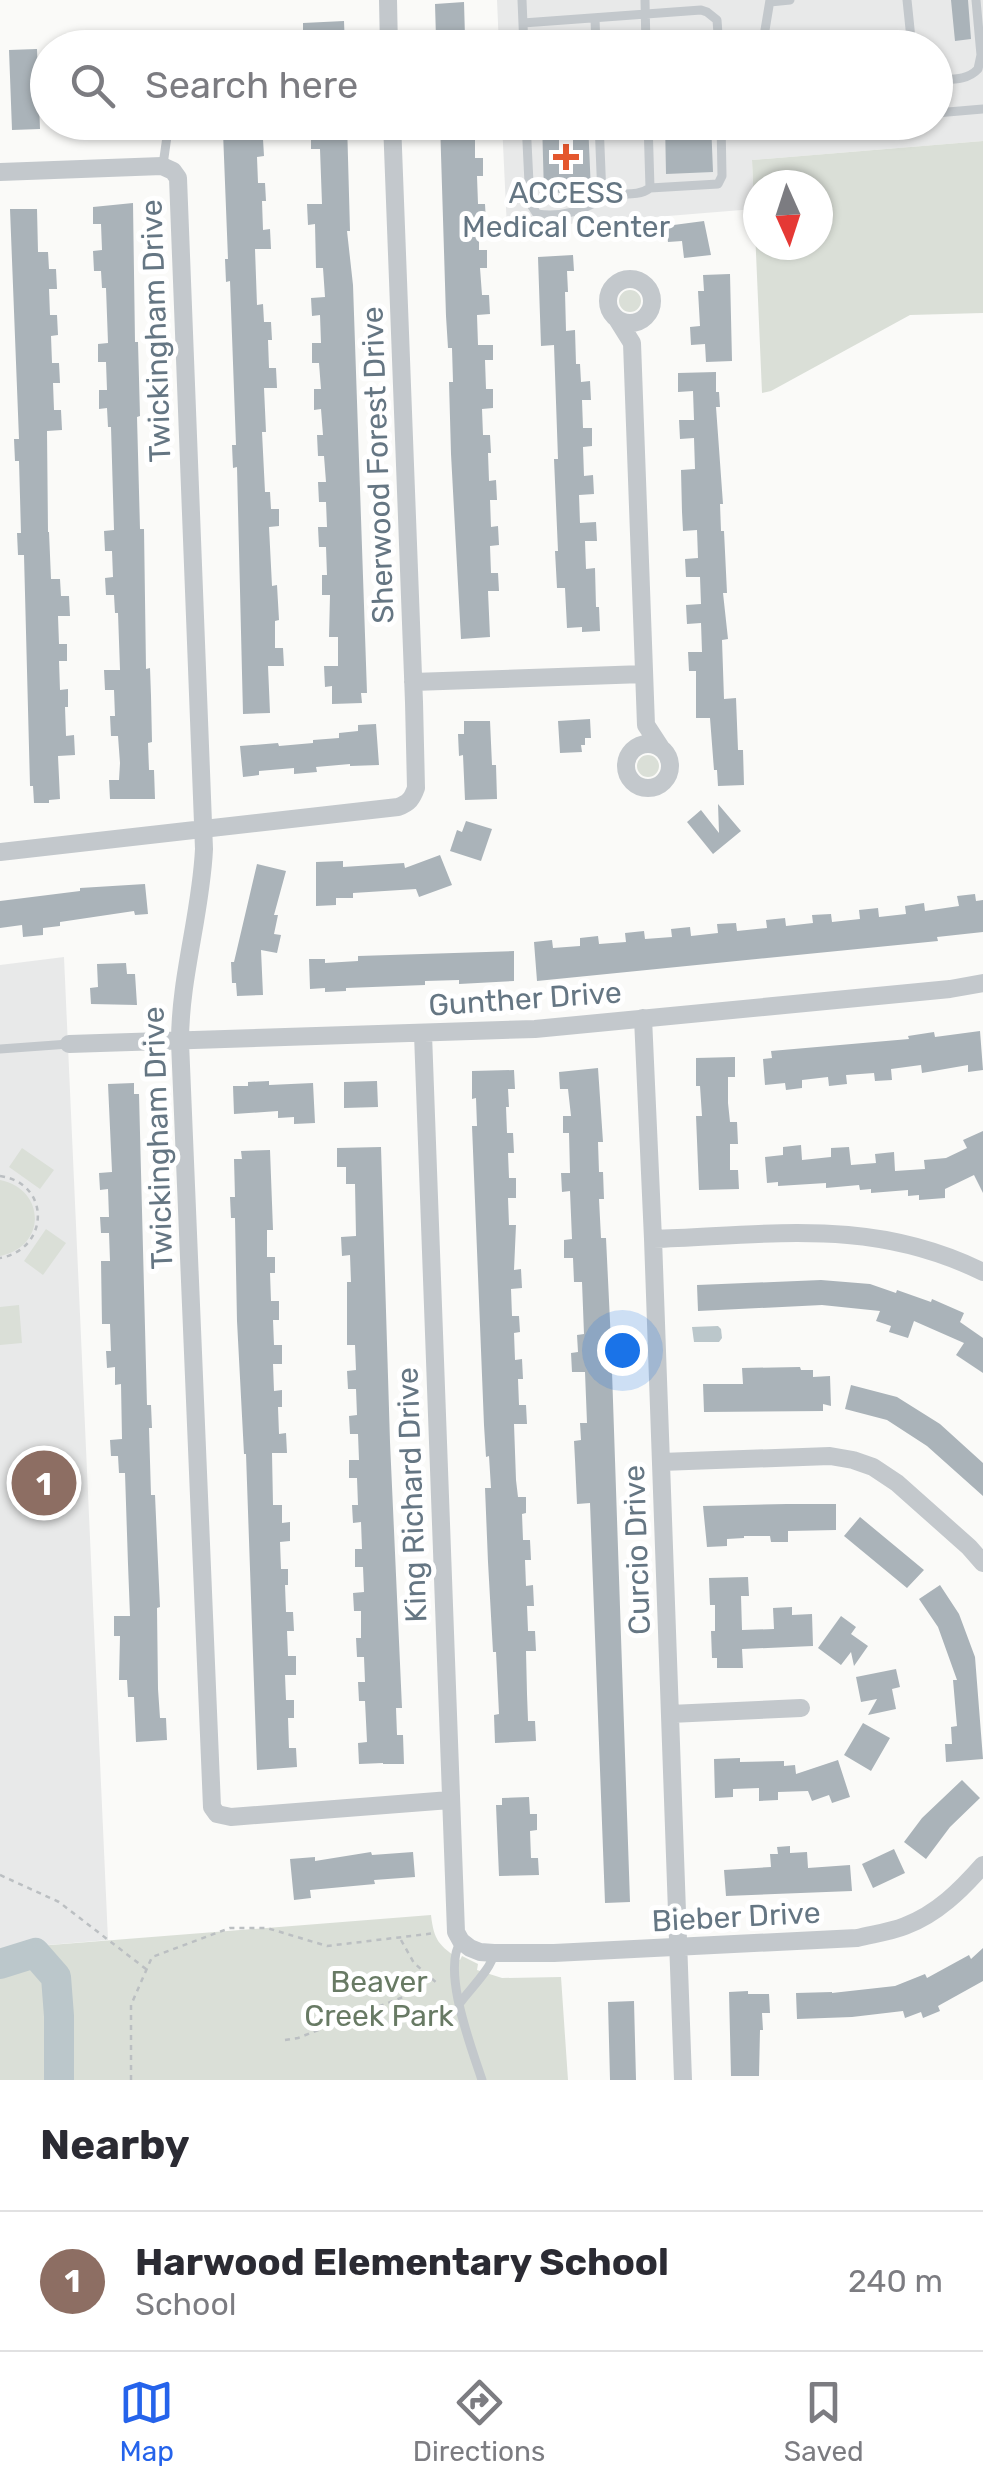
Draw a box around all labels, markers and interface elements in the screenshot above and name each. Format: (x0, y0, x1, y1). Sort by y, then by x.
search box (30, 30, 953, 140)
icon: search (65, 58, 120, 113)
text: Search here (145, 62, 358, 108)
marker: ACCESS Medical Center (553, 144, 579, 170)
north arrow (743, 170, 833, 260)
place label: ACCESS Medical Center (462, 175, 671, 245)
street label: Twickingham Drive (133, 199, 179, 463)
street label: Sherwood Forest Drive (354, 306, 402, 624)
street label: Gunther Drive (427, 974, 623, 1024)
street label: Twickingham Drive (135, 1006, 181, 1270)
your location (597, 1325, 648, 1376)
street label: King Richard Drive (390, 1367, 434, 1623)
pin: 1 (12, 1446, 76, 1520)
street label: Curcio Drive (616, 1465, 658, 1635)
street label: Bieber Drive (651, 1895, 821, 1939)
park label: Beaver Creek Park (304, 1964, 454, 2034)
text: Nearby (40, 2120, 190, 2170)
text: Harwood Elementary School (135, 2239, 669, 2285)
text: 1 (65, 2262, 80, 2300)
text: 240 m (848, 2262, 943, 2300)
text: School (135, 2285, 237, 2323)
tab: Map (119, 2375, 174, 2468)
tab: Directions (413, 2375, 545, 2468)
tab: Saved (784, 2375, 864, 2468)

